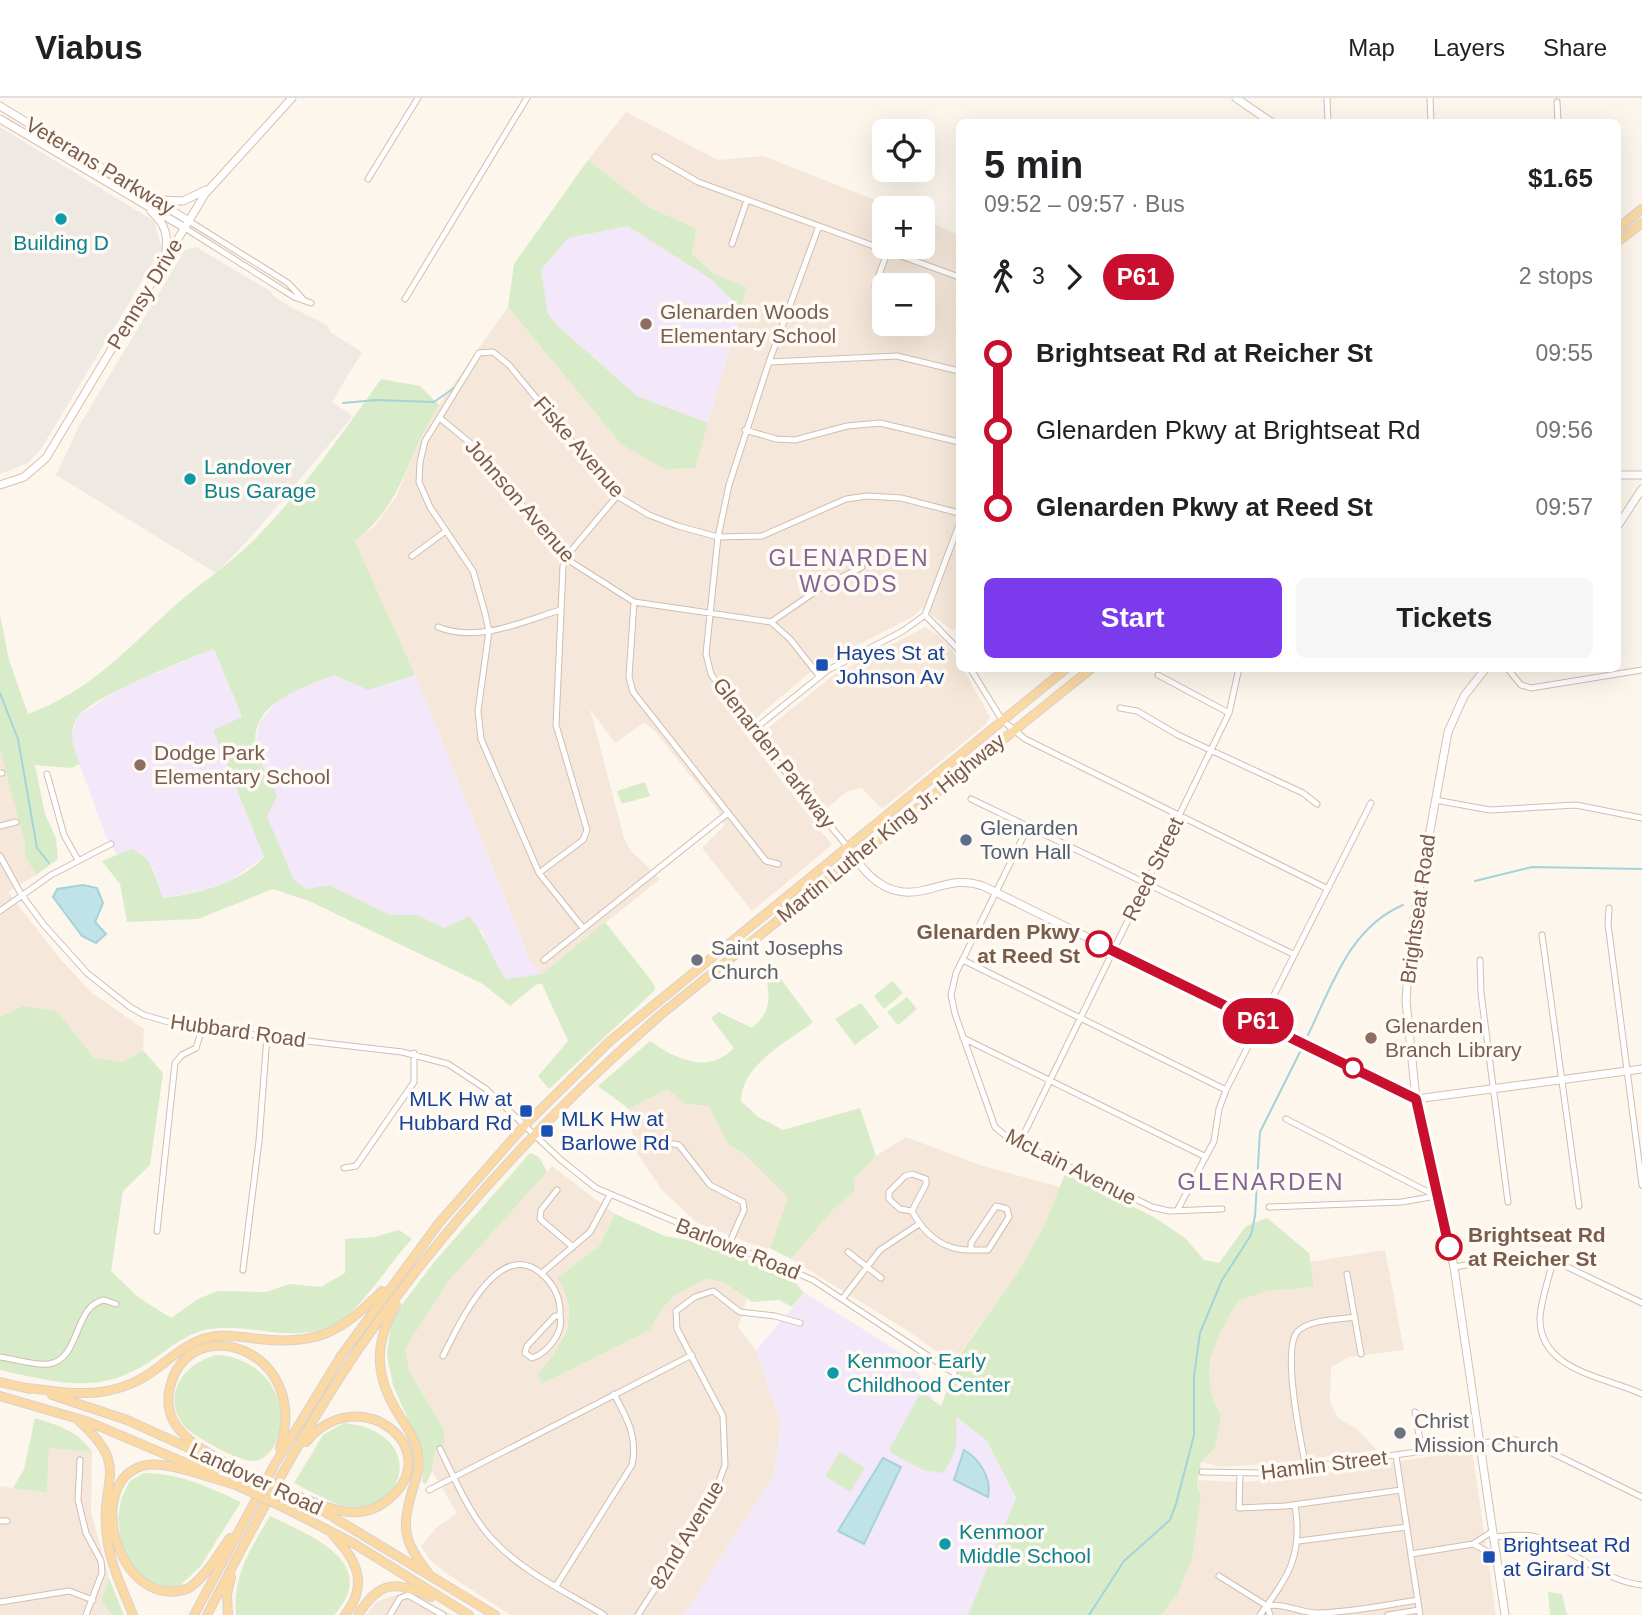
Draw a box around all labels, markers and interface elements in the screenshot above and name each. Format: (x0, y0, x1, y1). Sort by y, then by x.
text: Viabus (35, 29, 143, 66)
text: Map (1348, 34, 1395, 61)
text: Layers (1433, 34, 1505, 61)
text: Share (1543, 34, 1607, 61)
street label: Veterans Parkway (22, 112, 179, 219)
map controls (872, 119, 935, 336)
button: locate (872, 119, 935, 182)
text: 5 min (984, 144, 1083, 186)
text: $1.65 (1528, 163, 1593, 193)
text: 09:52 – 09:57 · Bus (984, 191, 1185, 217)
button: + (872, 196, 935, 259)
marker: Building D (53, 211, 69, 227)
place label: Building D (13, 231, 109, 254)
street label: Pennsy Drive (103, 234, 187, 353)
icon: walk (984, 258, 1022, 296)
icon: forward (1055, 258, 1093, 296)
text: 3 (1032, 263, 1045, 289)
text: P61 (1117, 263, 1160, 290)
text: 2 stops (1519, 263, 1593, 289)
button: − (872, 273, 935, 336)
place label: Glenarden Woods Elementary School (660, 300, 836, 347)
marker: Glenarden Woods Elementary School (638, 316, 654, 332)
text: Brightseat Rd at Reicher St (1036, 338, 1373, 368)
text: 09:55 (1535, 340, 1593, 366)
street label: Fiske Avenue (529, 392, 629, 502)
text: Glenarden Pkwy at Brightseat Rd (1036, 415, 1420, 445)
text: 09:56 (1535, 417, 1593, 443)
street label: Johnson Avenue (461, 435, 580, 567)
place label: Landover Bus Garage (204, 455, 316, 502)
marker: Landover Bus Garage (182, 471, 198, 487)
text: Glenarden Pkwy at Reed St (1036, 492, 1373, 522)
text: 09:57 (1535, 494, 1593, 520)
district label: GLENARDEN WOODS (768, 545, 930, 597)
button: Start (984, 578, 1282, 658)
button: Tickets (1296, 578, 1593, 658)
place label: Hayes St at Johnson Av (836, 641, 945, 688)
marker: Hayes St at Johnson Av (814, 657, 830, 673)
street label: Glenarden Parkway (709, 673, 841, 833)
street label: Martin Luther King Jr. Highway (772, 728, 1009, 927)
place label: Dodge Park Elementary School (154, 741, 330, 788)
marker: Dodge Park Elementary School (132, 757, 148, 773)
street label: Reed Street (1118, 813, 1188, 924)
place label: Glenarden Town Hall (980, 816, 1078, 863)
marker: Glenarden Town Hall (958, 832, 974, 848)
street label: Brightseat Road (1396, 833, 1439, 985)
place label: Glenarden Pkwy at Reed St (917, 920, 1080, 967)
marker: Glenarden Pkwy at Reed St (1086, 931, 1112, 957)
place label: Saint Josephs Church (711, 936, 843, 983)
marker: Saint Josephs Church (689, 952, 705, 968)
line badge: P61 (1218, 998, 1298, 1044)
text: P61 (1237, 1007, 1279, 1034)
street label: Hubbard Road (169, 1010, 307, 1051)
place label: Glenarden Branch Library (1385, 1014, 1522, 1061)
marker: Glenarden Branch Library (1363, 1030, 1379, 1046)
unlabelled marker (1343, 1058, 1363, 1078)
place label: MLK Hw at Hubbard Rd (399, 1087, 512, 1134)
marker: MLK Hw at Hubbard Rd (518, 1103, 534, 1119)
place label: MLK Hw at Barlowe Rd (561, 1107, 670, 1154)
marker: MLK Hw at Barlowe Rd (539, 1123, 555, 1139)
street label: McLain Avenue (1002, 1124, 1140, 1209)
district label: GLENARDEN (1177, 1168, 1345, 1195)
street label: Barlowe Road (673, 1213, 804, 1284)
place label: Brightseat Rd at Reicher St (1468, 1223, 1606, 1270)
marker: Brightseat Rd at Reicher St (1436, 1234, 1462, 1260)
place label: Kenmoor Early Childhood Center (847, 1349, 1010, 1396)
marker: Kenmoor Early Childhood Center (825, 1365, 841, 1381)
place label: Christ Mission Church (1414, 1409, 1559, 1456)
marker: Christ Mission Church (1392, 1425, 1408, 1441)
street label: Landover Road (186, 1438, 326, 1519)
street label: Hamlin Street (1259, 1445, 1389, 1484)
street label: 82nd Avenue (645, 1476, 728, 1593)
place label: Kenmoor Middle School (959, 1520, 1091, 1567)
place label: Brightseat Rd at Girard St (1503, 1533, 1630, 1580)
marker: Kenmoor Middle School (937, 1536, 953, 1552)
marker: Brightseat Rd at Girard St (1481, 1549, 1497, 1565)

